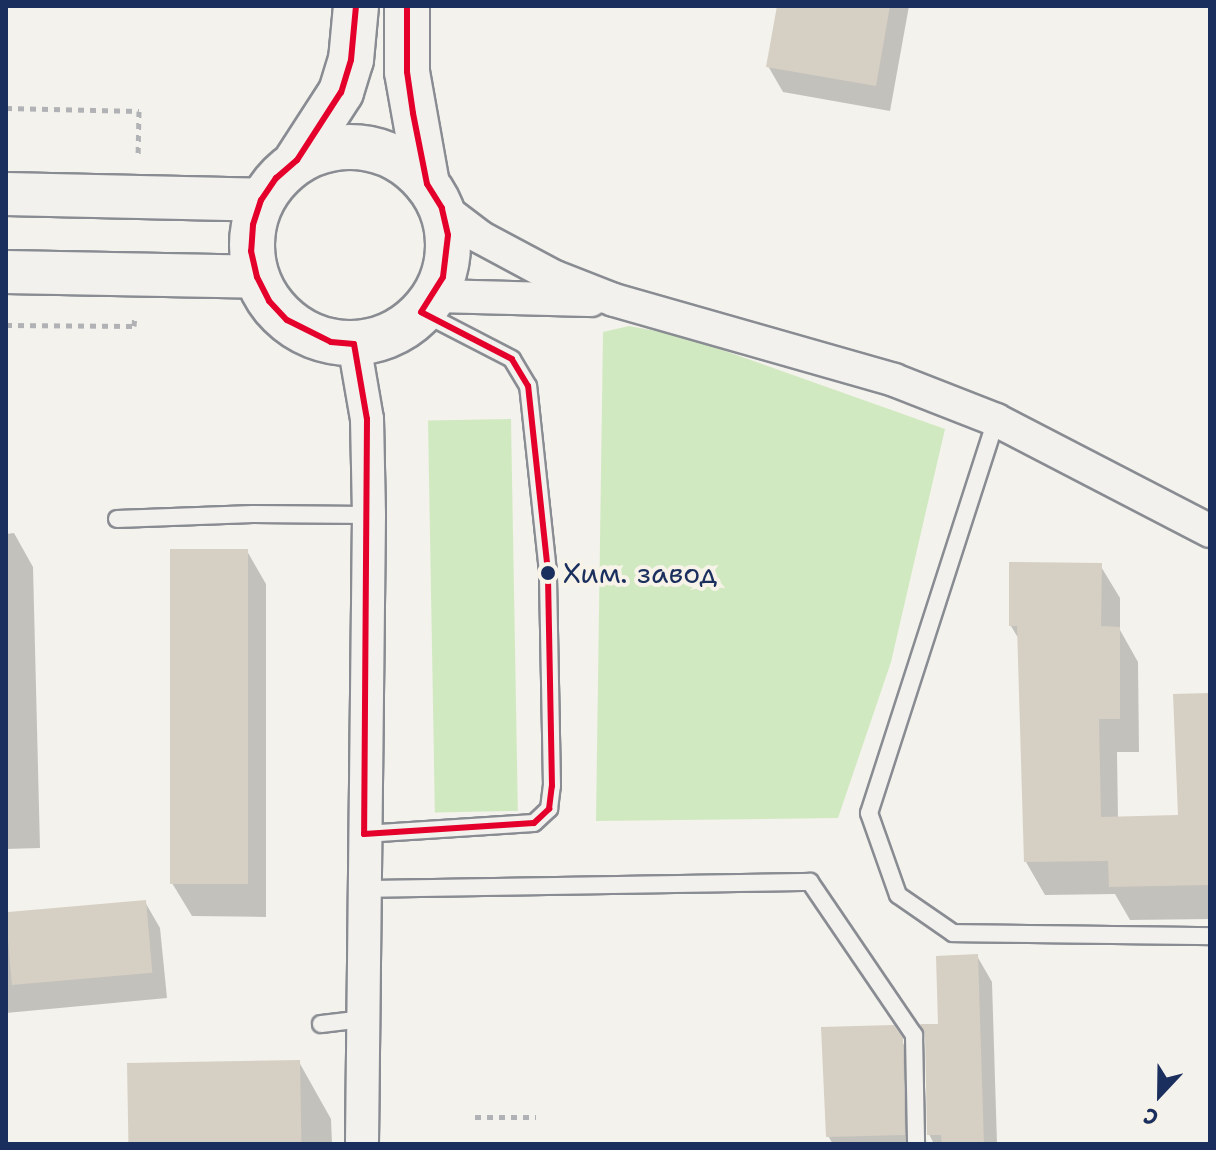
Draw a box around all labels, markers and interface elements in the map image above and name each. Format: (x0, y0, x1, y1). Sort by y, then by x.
place label: Хим. завод (563, 556, 717, 590)
marker: Хим. завод (540, 565, 556, 581)
north arrow (1120, 1054, 1200, 1134)
text: С (1139, 1101, 1163, 1133)

